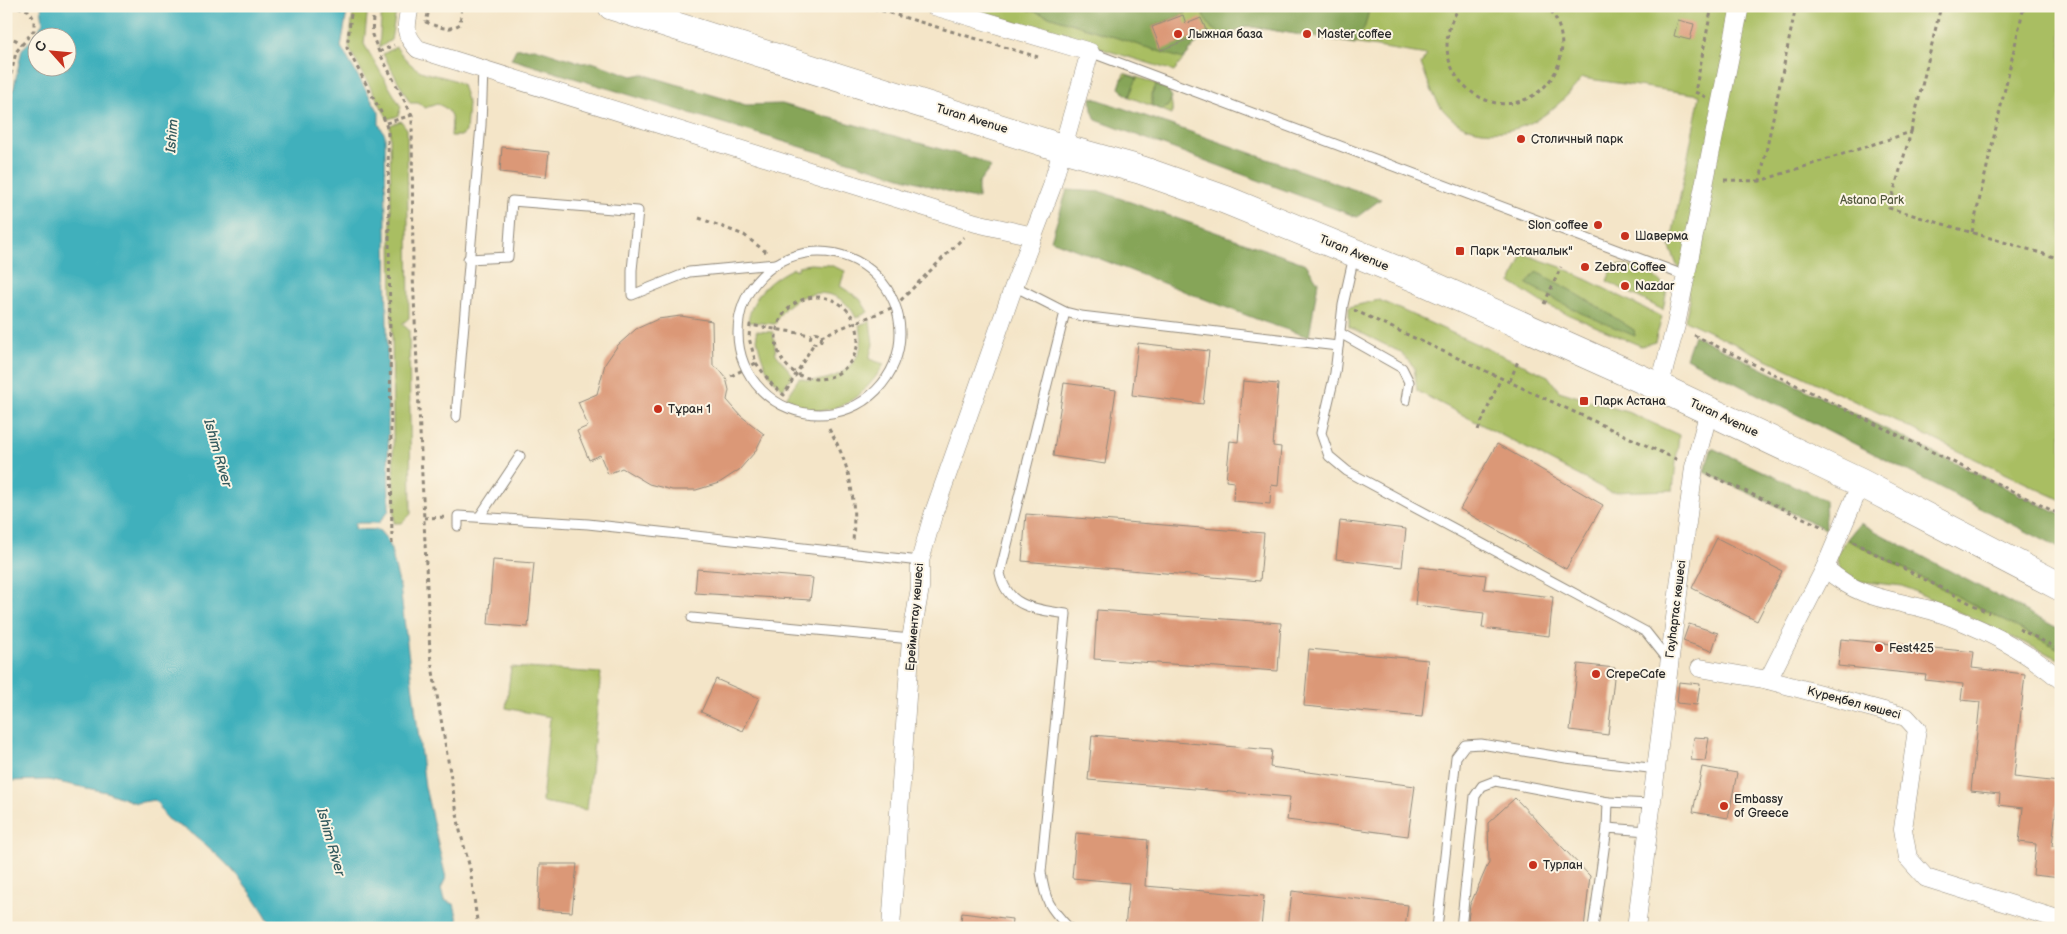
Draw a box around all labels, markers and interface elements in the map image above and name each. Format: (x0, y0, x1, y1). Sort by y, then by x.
place label: Лыжная база (1187, 27, 1263, 42)
place label: Master coffee (1317, 27, 1392, 42)
north arrow (28, 28, 78, 78)
marker: Лыжная база (1172, 28, 1184, 40)
marker: Master coffee (1301, 28, 1313, 40)
text: С (31, 38, 51, 55)
street label: Turan Avenue (934, 101, 1010, 137)
water label: Ishim (162, 118, 182, 154)
place label: Столичный парк (1531, 132, 1624, 147)
marker: Столичный парк (1515, 133, 1527, 145)
park label: Astana Park (1840, 193, 1904, 208)
place label: Slon coffee (1528, 218, 1588, 233)
marker: Slon coffee (1592, 219, 1604, 231)
place label: Шаверма (1635, 229, 1688, 244)
marker: Шаверма (1619, 230, 1631, 242)
street label: Turan Avenue (1317, 232, 1391, 274)
place label: Парк "Астаналык" (1470, 244, 1573, 259)
marker: Парк "Астаналык" (1454, 245, 1466, 257)
place label: Zebra Coffee (1594, 260, 1666, 275)
marker: Zebra Coffee (1579, 261, 1591, 273)
place label: Nazdar (1635, 279, 1675, 294)
marker: Nazdar (1619, 280, 1631, 292)
place label: Парк Астана (1594, 394, 1666, 409)
marker: Парк Астана (1578, 395, 1590, 407)
street label: Turan Avenue (1687, 396, 1761, 440)
place label: Тұран 1 (668, 402, 711, 417)
marker: Тұран 1 (652, 403, 664, 415)
water label: Ishim River (200, 416, 236, 490)
street label: Гауhартас көшесі (1663, 559, 1689, 659)
street label: Ерейментау көшесі (903, 562, 927, 672)
place label: Fest425 (1889, 641, 1934, 656)
marker: Fest425 (1873, 642, 1885, 654)
place label: CrepeCafe (1606, 667, 1666, 682)
marker: CrepeCafe (1590, 668, 1602, 680)
street label: Күреңбел көшесі (1806, 683, 1902, 723)
place label: Embassy of Greece (1734, 792, 1789, 821)
marker: Embassy of Greece (1718, 800, 1730, 812)
water label: Ishim River (313, 805, 349, 879)
place label: Турлан (1543, 858, 1583, 873)
marker: Турлан (1527, 859, 1539, 871)

